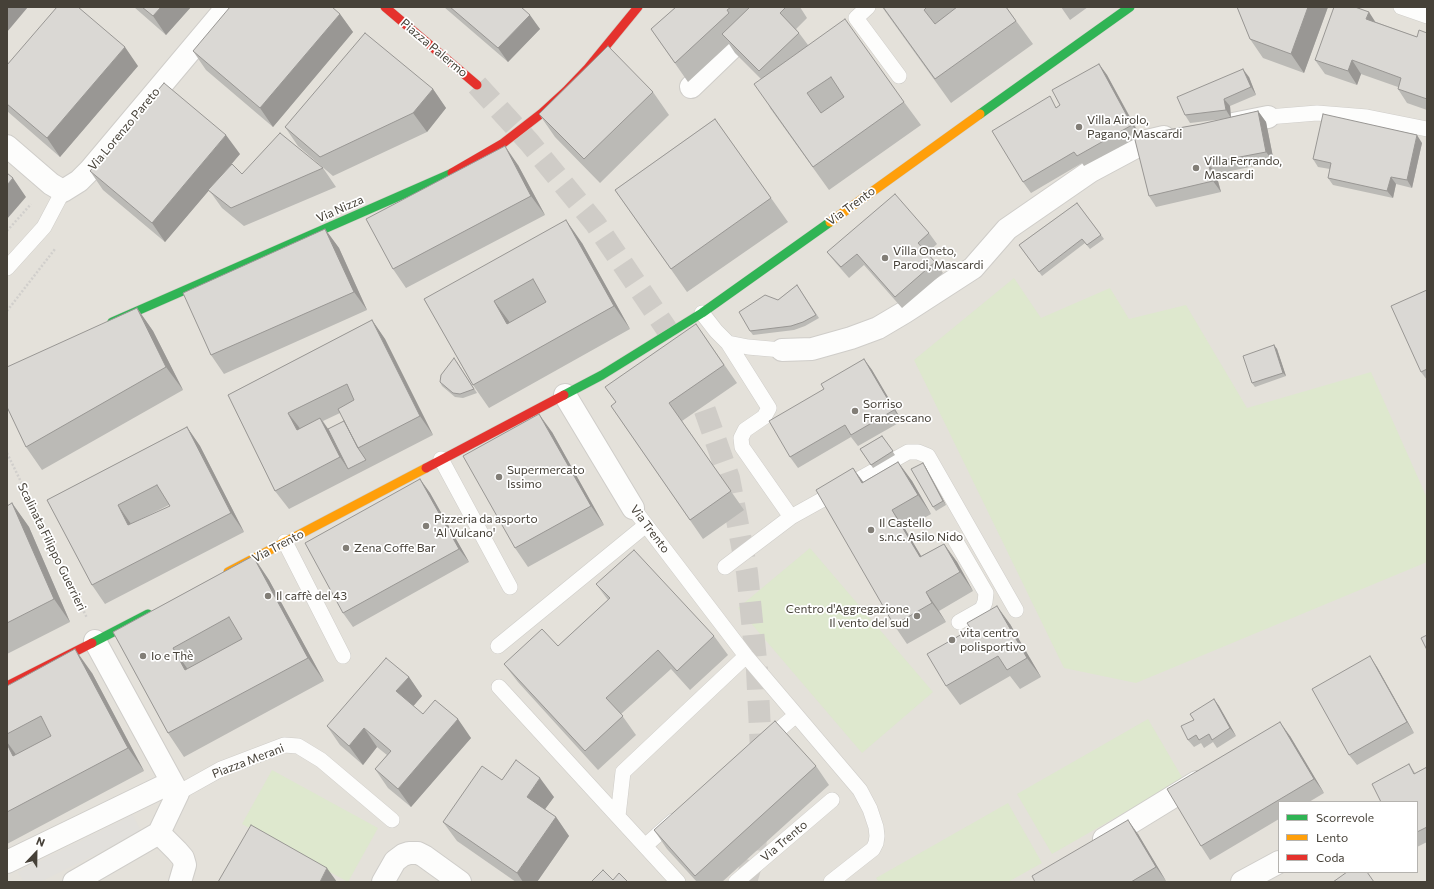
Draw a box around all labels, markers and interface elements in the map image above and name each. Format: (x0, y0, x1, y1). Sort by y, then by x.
street label: Piazza Palermo (398, 16, 470, 80)
street label: Via Lorenzo Pareto (85, 85, 163, 173)
place label: Villa Airolo, Pagano, Mascardi (1087, 113, 1182, 141)
marker: Villa Airolo, Pagano, Mascardi (1074, 122, 1084, 132)
place label: Villa Ferrando, Mascardi (1204, 154, 1282, 182)
marker: Villa Ferrando, Mascardi (1191, 163, 1201, 173)
street label: Via Trento (824, 184, 878, 228)
street label: Via Nizza (314, 192, 366, 226)
place label: Villa Oneto, Parodi, Mascardi (893, 244, 984, 272)
marker: Villa Oneto, Parodi, Mascardi (880, 253, 890, 263)
place label: Sorriso Francescano (863, 397, 932, 425)
marker: Sorriso Francescano (850, 406, 860, 416)
place label: Supermercato Issimo (507, 463, 585, 491)
marker: Supermercato Issimo (494, 472, 504, 482)
street label: Scalinata Filippo Guerrieri (15, 481, 89, 613)
street label: Via Trento (627, 502, 673, 556)
place label: Pizzeria da asporto 'Al Vulcano' (434, 512, 538, 540)
place label: Il Castello s.n.c. Asilo Nido (879, 516, 963, 544)
marker: Pizzeria da asporto 'Al Vulcano' (421, 521, 431, 531)
marker: Il Castello s.n.c. Asilo Nido (866, 525, 876, 535)
street label: Via Trento (250, 526, 306, 566)
place label: Zena Coffe Bar (354, 541, 436, 555)
marker: Zena Coffe Bar (341, 543, 351, 553)
place label: Il caffè del 43 (276, 589, 347, 603)
marker: Il caffè del 43 (263, 591, 273, 601)
place label: Centro d'Aggregazione Il vento del sud (786, 602, 909, 630)
marker: Centro d'Aggregazione Il vento del sud (912, 611, 922, 621)
place label: vita centro polisportivo (960, 626, 1026, 654)
marker: vita centro polisportivo (947, 635, 957, 645)
place label: Io e Thè (151, 649, 193, 663)
marker: Io e Thè (138, 651, 148, 661)
street label: Piazza Merani (210, 741, 286, 781)
legend (1278, 801, 1418, 873)
text: Scorrevole (1316, 810, 1374, 824)
street label: Via Trento (758, 817, 810, 865)
text: Lento (1316, 830, 1348, 844)
north arrow (16, 833, 56, 873)
text: N (34, 834, 47, 849)
text: Coda (1316, 850, 1345, 864)

